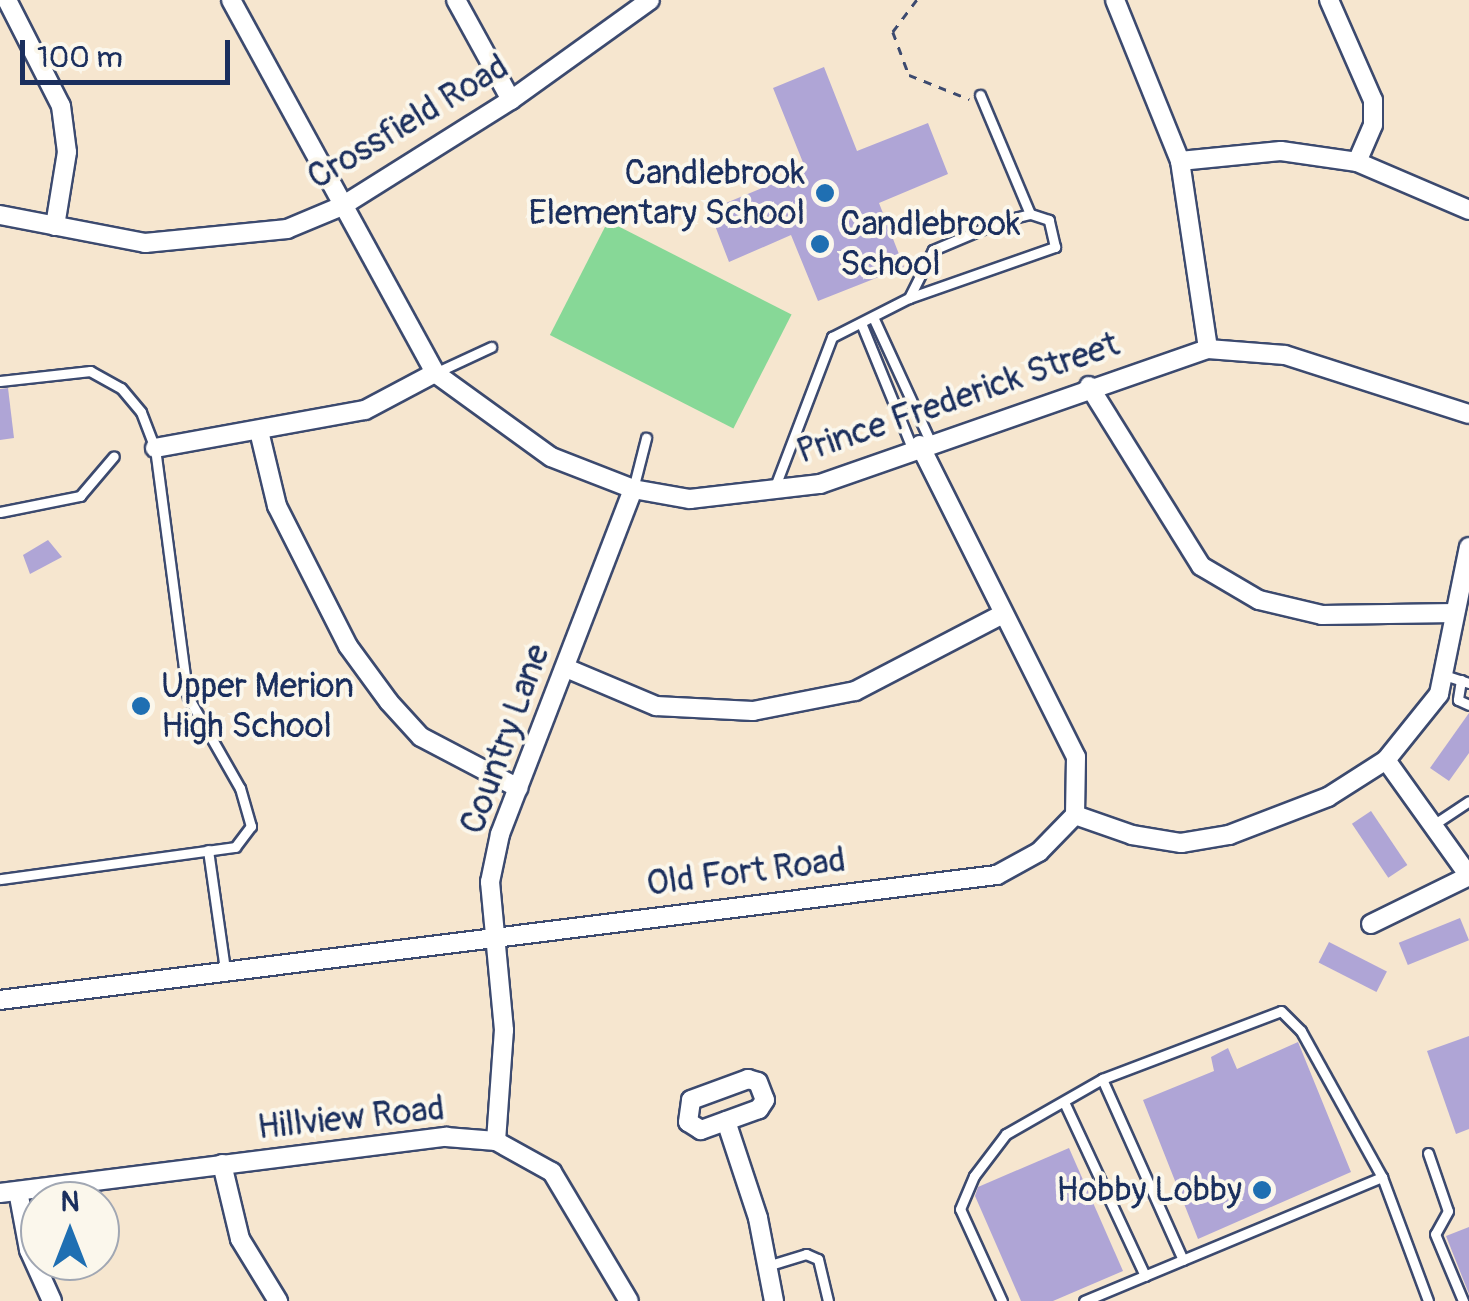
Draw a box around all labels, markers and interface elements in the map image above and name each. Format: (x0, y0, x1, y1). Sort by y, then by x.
scale bar (25, 20, 235, 82)
text: 100 m (37, 39, 123, 76)
street label: Crossfield Road (300, 46, 516, 198)
place label: Candlebrook Elementary School (529, 152, 805, 234)
marker: Candlebrook Elementary School (814, 182, 836, 204)
place label: Candlebrook School (840, 203, 1021, 285)
marker: Candlebrook School (809, 233, 831, 255)
street label: Prince Frederick Street (791, 323, 1125, 473)
street label: Country Lane (451, 638, 559, 840)
place label: Upper Merion High School (161, 665, 354, 747)
marker: Upper Merion High School (130, 695, 152, 717)
street label: Old Fort Road (644, 839, 848, 905)
street label: Hillview Road (255, 1087, 447, 1149)
place label: Hobby Lobby (1056, 1169, 1242, 1211)
marker: Hobby Lobby (1251, 1179, 1273, 1201)
north arrow (20, 1181, 120, 1281)
text: N (61, 1185, 79, 1220)

